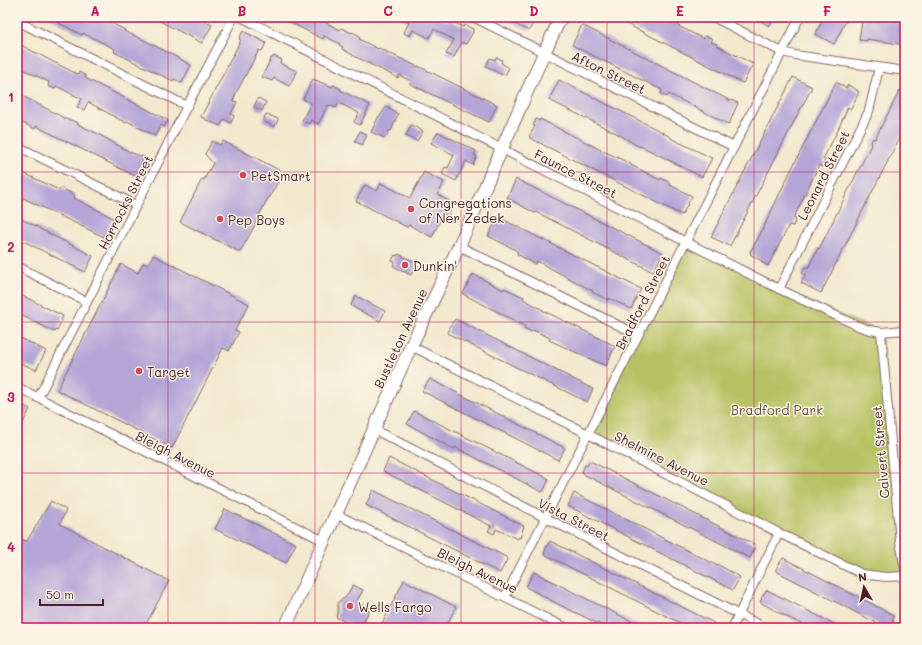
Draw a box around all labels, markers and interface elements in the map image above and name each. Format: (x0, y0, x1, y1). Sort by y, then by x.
text: A (90, 2, 100, 19)
text: B (238, 2, 247, 19)
text: C (383, 2, 393, 19)
text: D (529, 2, 539, 19)
text: E (676, 2, 684, 19)
text: F (823, 2, 831, 19)
street label: Afton Street (569, 47, 649, 97)
text: 1 (8, 88, 14, 105)
street label: Leonard Street (793, 127, 853, 223)
street label: Faunce Street (532, 145, 621, 201)
street label: Horrocks Street (94, 152, 156, 252)
place label: PetSmart (251, 167, 311, 184)
marker: PetSmart (238, 170, 248, 180)
place label: Congregations of Ner Zedek (419, 194, 512, 226)
marker: Congregations of Ner Zedek (406, 204, 416, 214)
place label: Pep Boys (228, 211, 285, 228)
marker: Pep Boys (215, 214, 225, 224)
text: 2 (7, 238, 15, 255)
street label: Bradford Street (611, 252, 673, 352)
place label: Dunkin' (413, 257, 457, 274)
marker: Dunkin' (400, 260, 410, 270)
street label: Bustleton Avenue (369, 285, 431, 391)
place label: Target (147, 363, 190, 380)
marker: Target (134, 366, 144, 376)
text: 3 (7, 388, 15, 405)
park label: Bradford Park (731, 401, 823, 418)
street label: Calvert Street (867, 404, 893, 499)
street label: Bleigh Avenue (133, 427, 219, 481)
street label: Shelmire Avenue (612, 427, 712, 489)
street label: Vista Street (535, 494, 613, 544)
text: 4 (7, 538, 15, 555)
street label: Bleigh Avenue (435, 543, 521, 597)
north arrow (844, 567, 884, 607)
text: N (857, 569, 868, 585)
scale bar (40, 581, 103, 607)
text: 50 m (46, 586, 74, 602)
place label: Wells Fargo (358, 598, 432, 615)
marker: Wells Fargo (345, 601, 355, 611)

